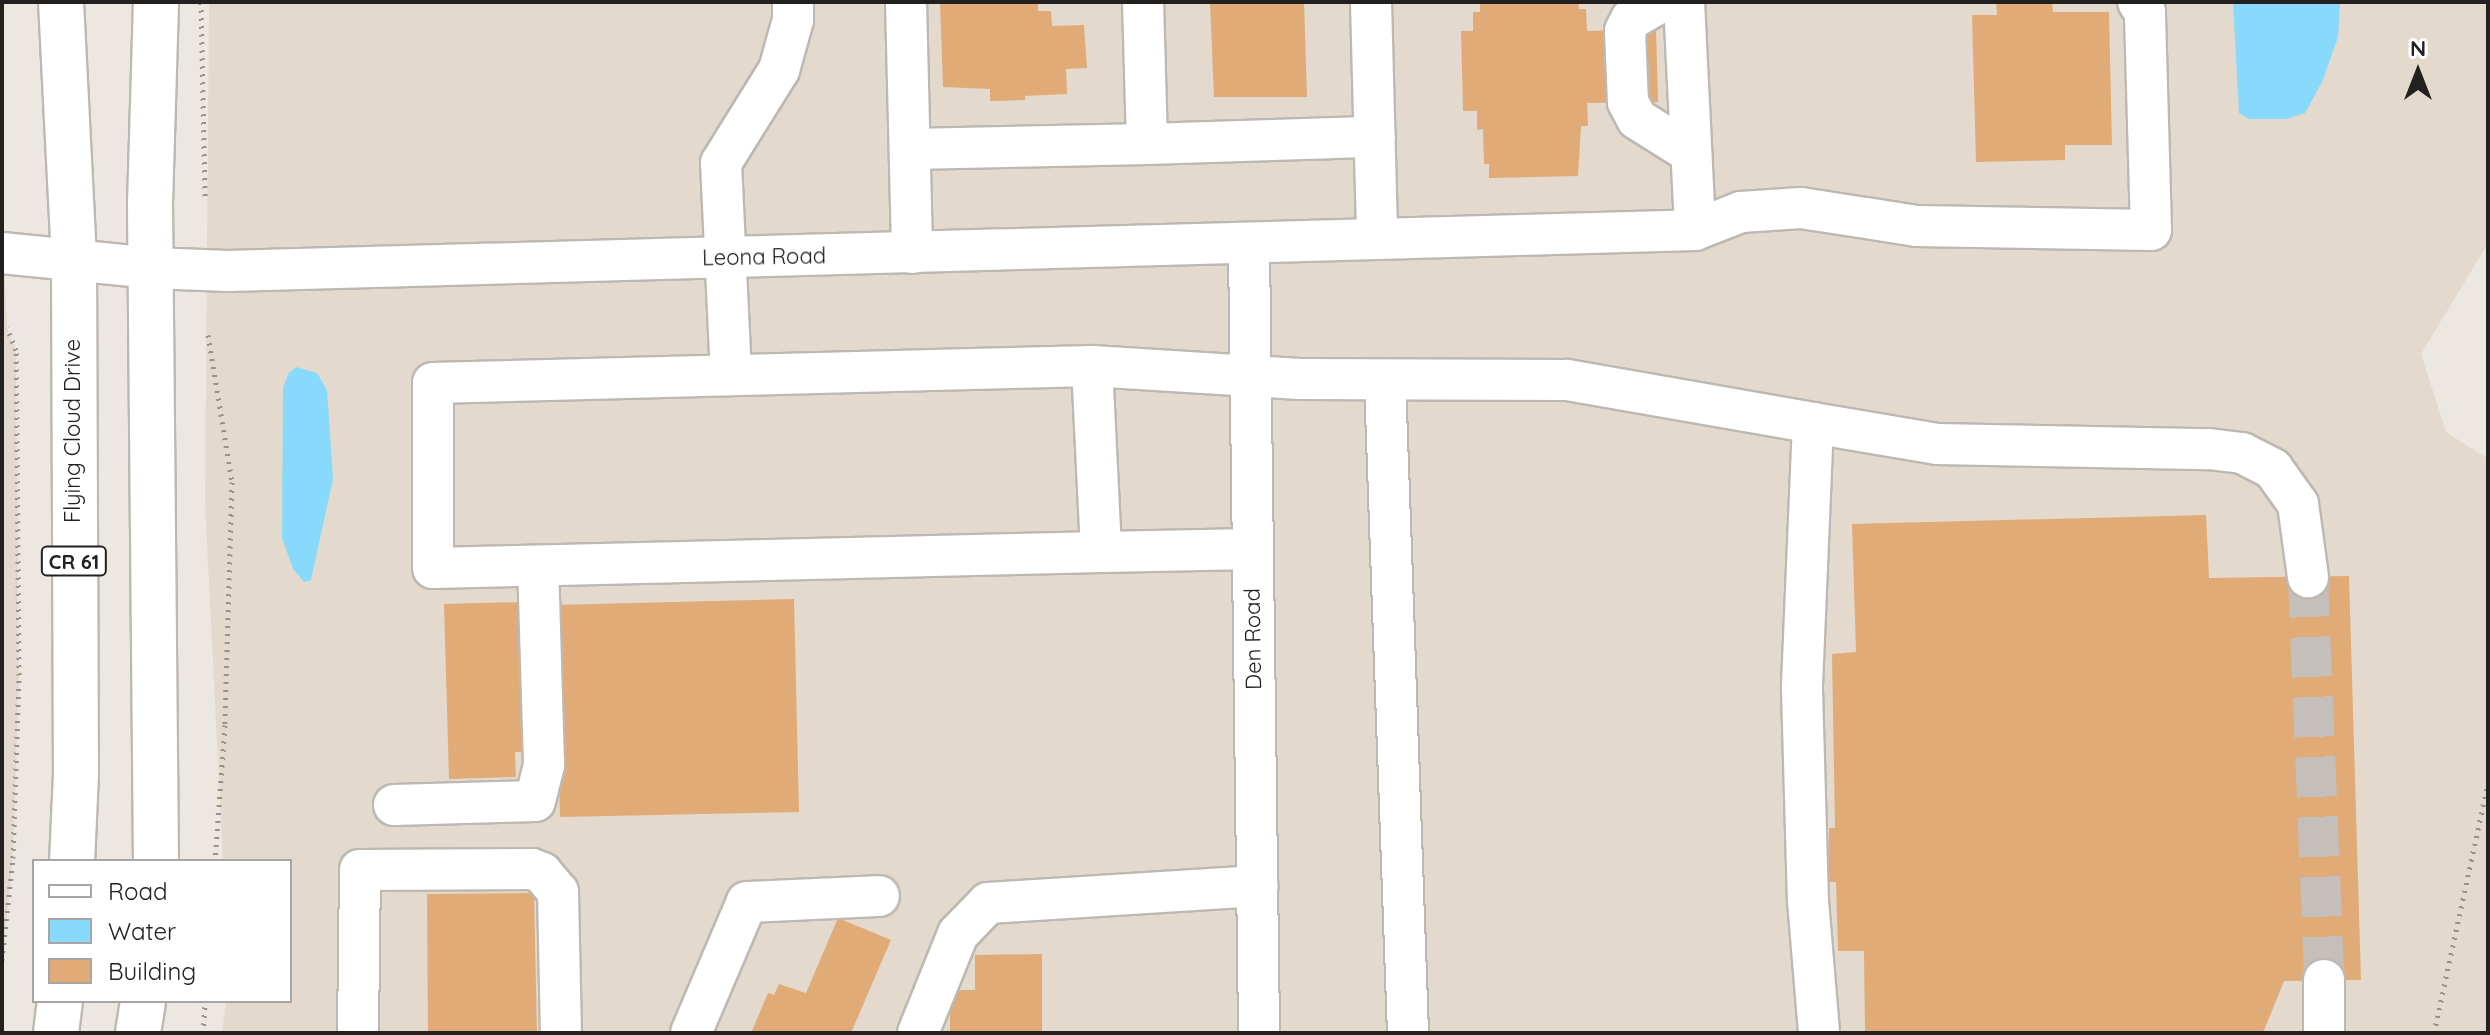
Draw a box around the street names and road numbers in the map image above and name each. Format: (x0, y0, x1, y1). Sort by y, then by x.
street label: Leona Road (702, 243, 826, 271)
street label: Flying Cloud Drive (60, 339, 86, 523)
road number: CR 61 (40, 545, 108, 577)
street label: Den Road (1239, 588, 1267, 690)

